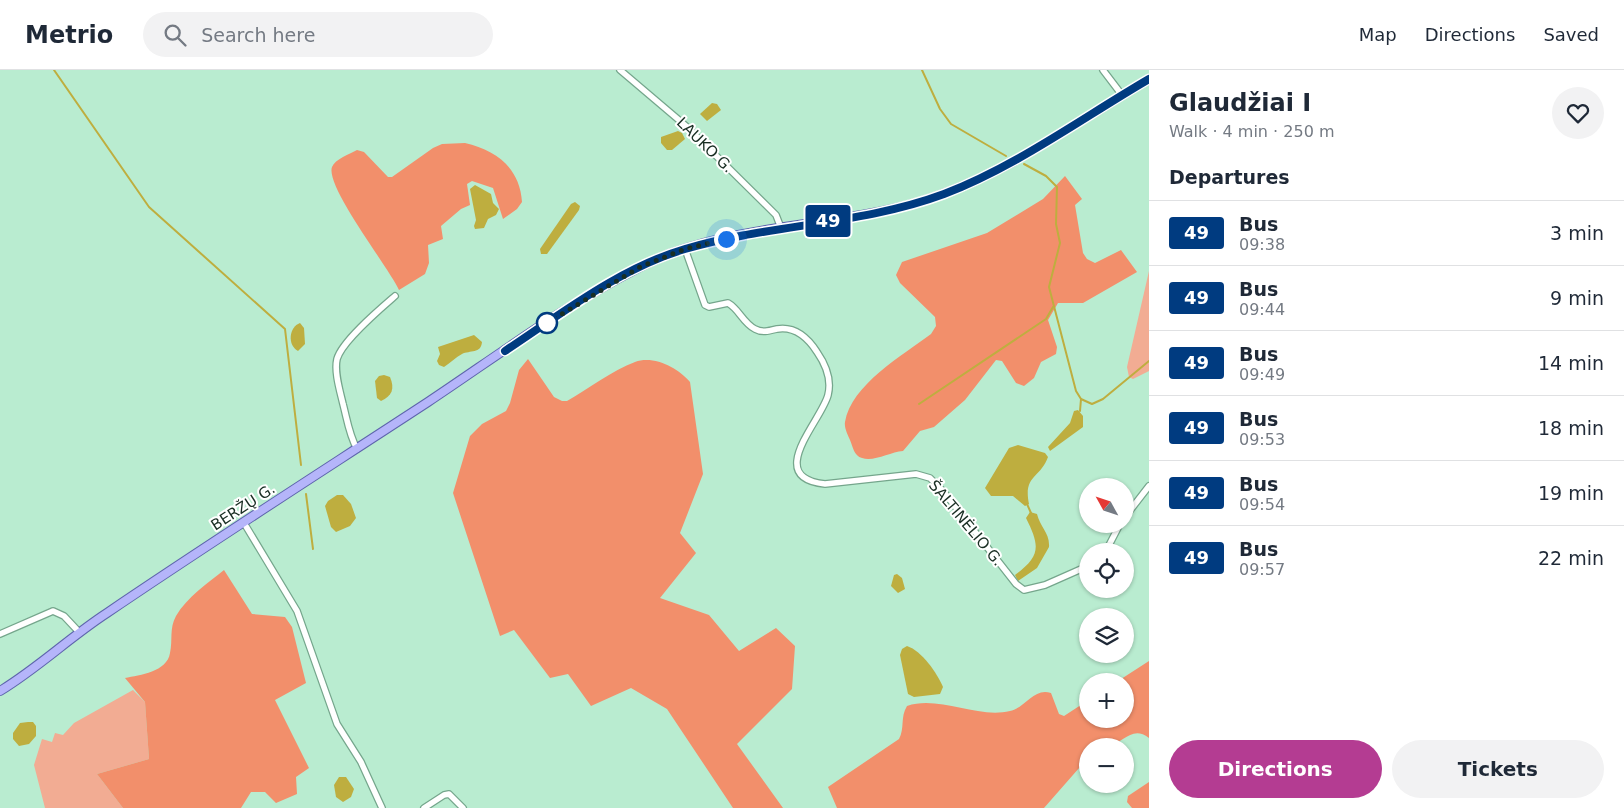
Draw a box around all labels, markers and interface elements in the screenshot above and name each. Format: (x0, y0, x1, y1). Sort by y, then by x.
search box (143, 12, 493, 57)
text: Metrio (25, 21, 113, 49)
icon: search (161, 21, 189, 49)
text: Search here (201, 24, 315, 46)
text: Map (1359, 24, 1397, 45)
text: Directions (1425, 24, 1515, 45)
text: Saved (1543, 24, 1599, 45)
button: heart (1552, 87, 1604, 139)
text: Glaudžiai I (1169, 89, 1311, 117)
street label: LAUKO G. (673, 114, 737, 176)
text: Walk · 4 min · 250 m (1169, 122, 1334, 141)
text: Departures (1169, 166, 1290, 188)
line badge: 49 (806, 205, 850, 237)
text: 49 (815, 210, 841, 231)
text: Bus (1239, 213, 1278, 235)
text: 49 (1184, 222, 1209, 243)
text: 3 min (1550, 222, 1604, 244)
your location (714, 227, 739, 252)
text: 09:38 (1239, 235, 1285, 254)
text: Bus (1239, 278, 1278, 300)
text: 49 (1184, 287, 1209, 308)
text: 9 min (1550, 287, 1604, 309)
text: 09:44 (1239, 300, 1285, 319)
unlabelled marker (536, 312, 558, 334)
text: Bus (1239, 343, 1278, 365)
text: 49 (1184, 352, 1209, 373)
text: 14 min (1538, 352, 1604, 374)
text: 09:49 (1239, 365, 1285, 384)
text: Bus (1239, 408, 1278, 430)
text: 49 (1184, 417, 1209, 438)
text: 18 min (1538, 417, 1604, 439)
text: 09:53 (1239, 430, 1285, 449)
text: Bus (1239, 473, 1278, 495)
street label: ŠALTINĖLIO G. (925, 476, 1008, 570)
north arrow (1079, 478, 1134, 532)
map controls (1079, 478, 1134, 793)
street label: BERŽŲ G. (207, 479, 278, 534)
text: 49 (1184, 482, 1209, 503)
text: 19 min (1538, 482, 1604, 504)
text: 09:54 (1239, 495, 1285, 514)
text: Bus (1239, 538, 1278, 560)
button: locate (1079, 543, 1134, 598)
text: 49 (1184, 547, 1209, 568)
text: 22 min (1538, 547, 1604, 569)
text: 09:57 (1239, 560, 1285, 579)
button: layers (1079, 608, 1134, 663)
button: + (1079, 673, 1134, 728)
button: − (1079, 738, 1134, 793)
button: Directions (1169, 740, 1382, 798)
button: Tickets (1392, 740, 1604, 798)

